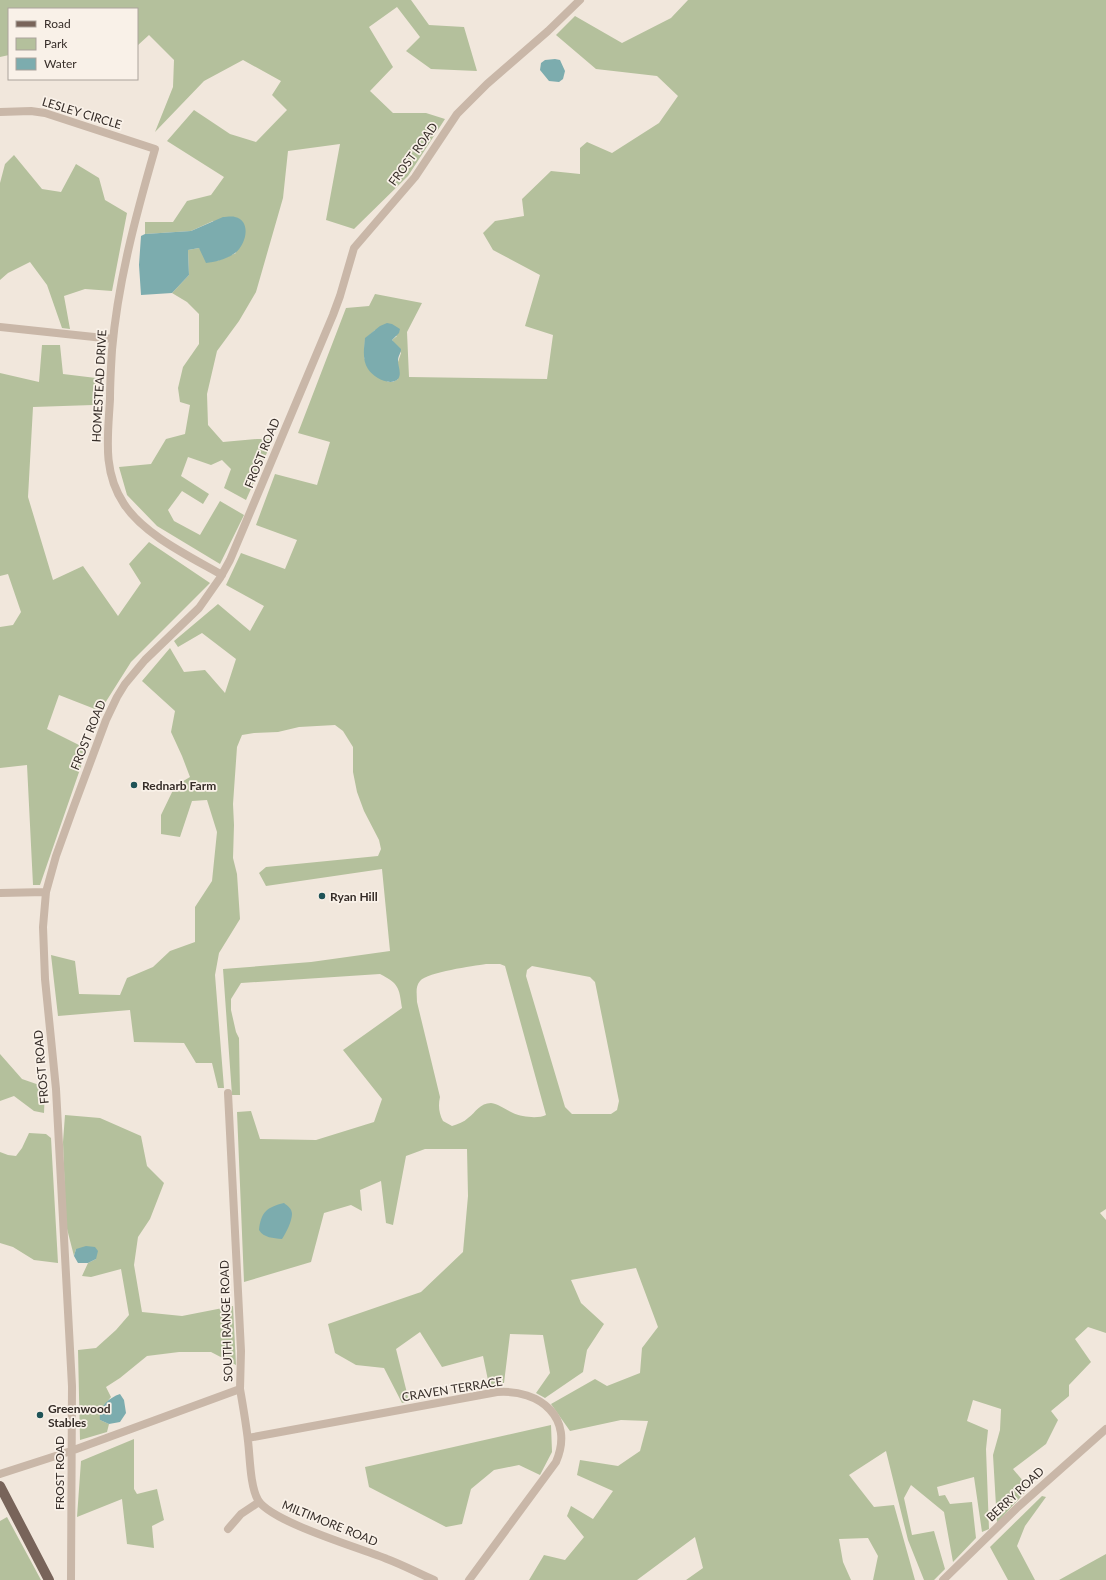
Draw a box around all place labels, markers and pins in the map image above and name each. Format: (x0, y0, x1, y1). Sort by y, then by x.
place label: Rednarb Farm (142, 778, 216, 793)
marker: Rednarb Farm (129, 780, 139, 790)
place label: Ryan Hill (330, 889, 378, 904)
marker: Ryan Hill (317, 891, 327, 901)
place label: Greenwood Stables (48, 1401, 111, 1430)
marker: Greenwood Stables (35, 1410, 45, 1420)

